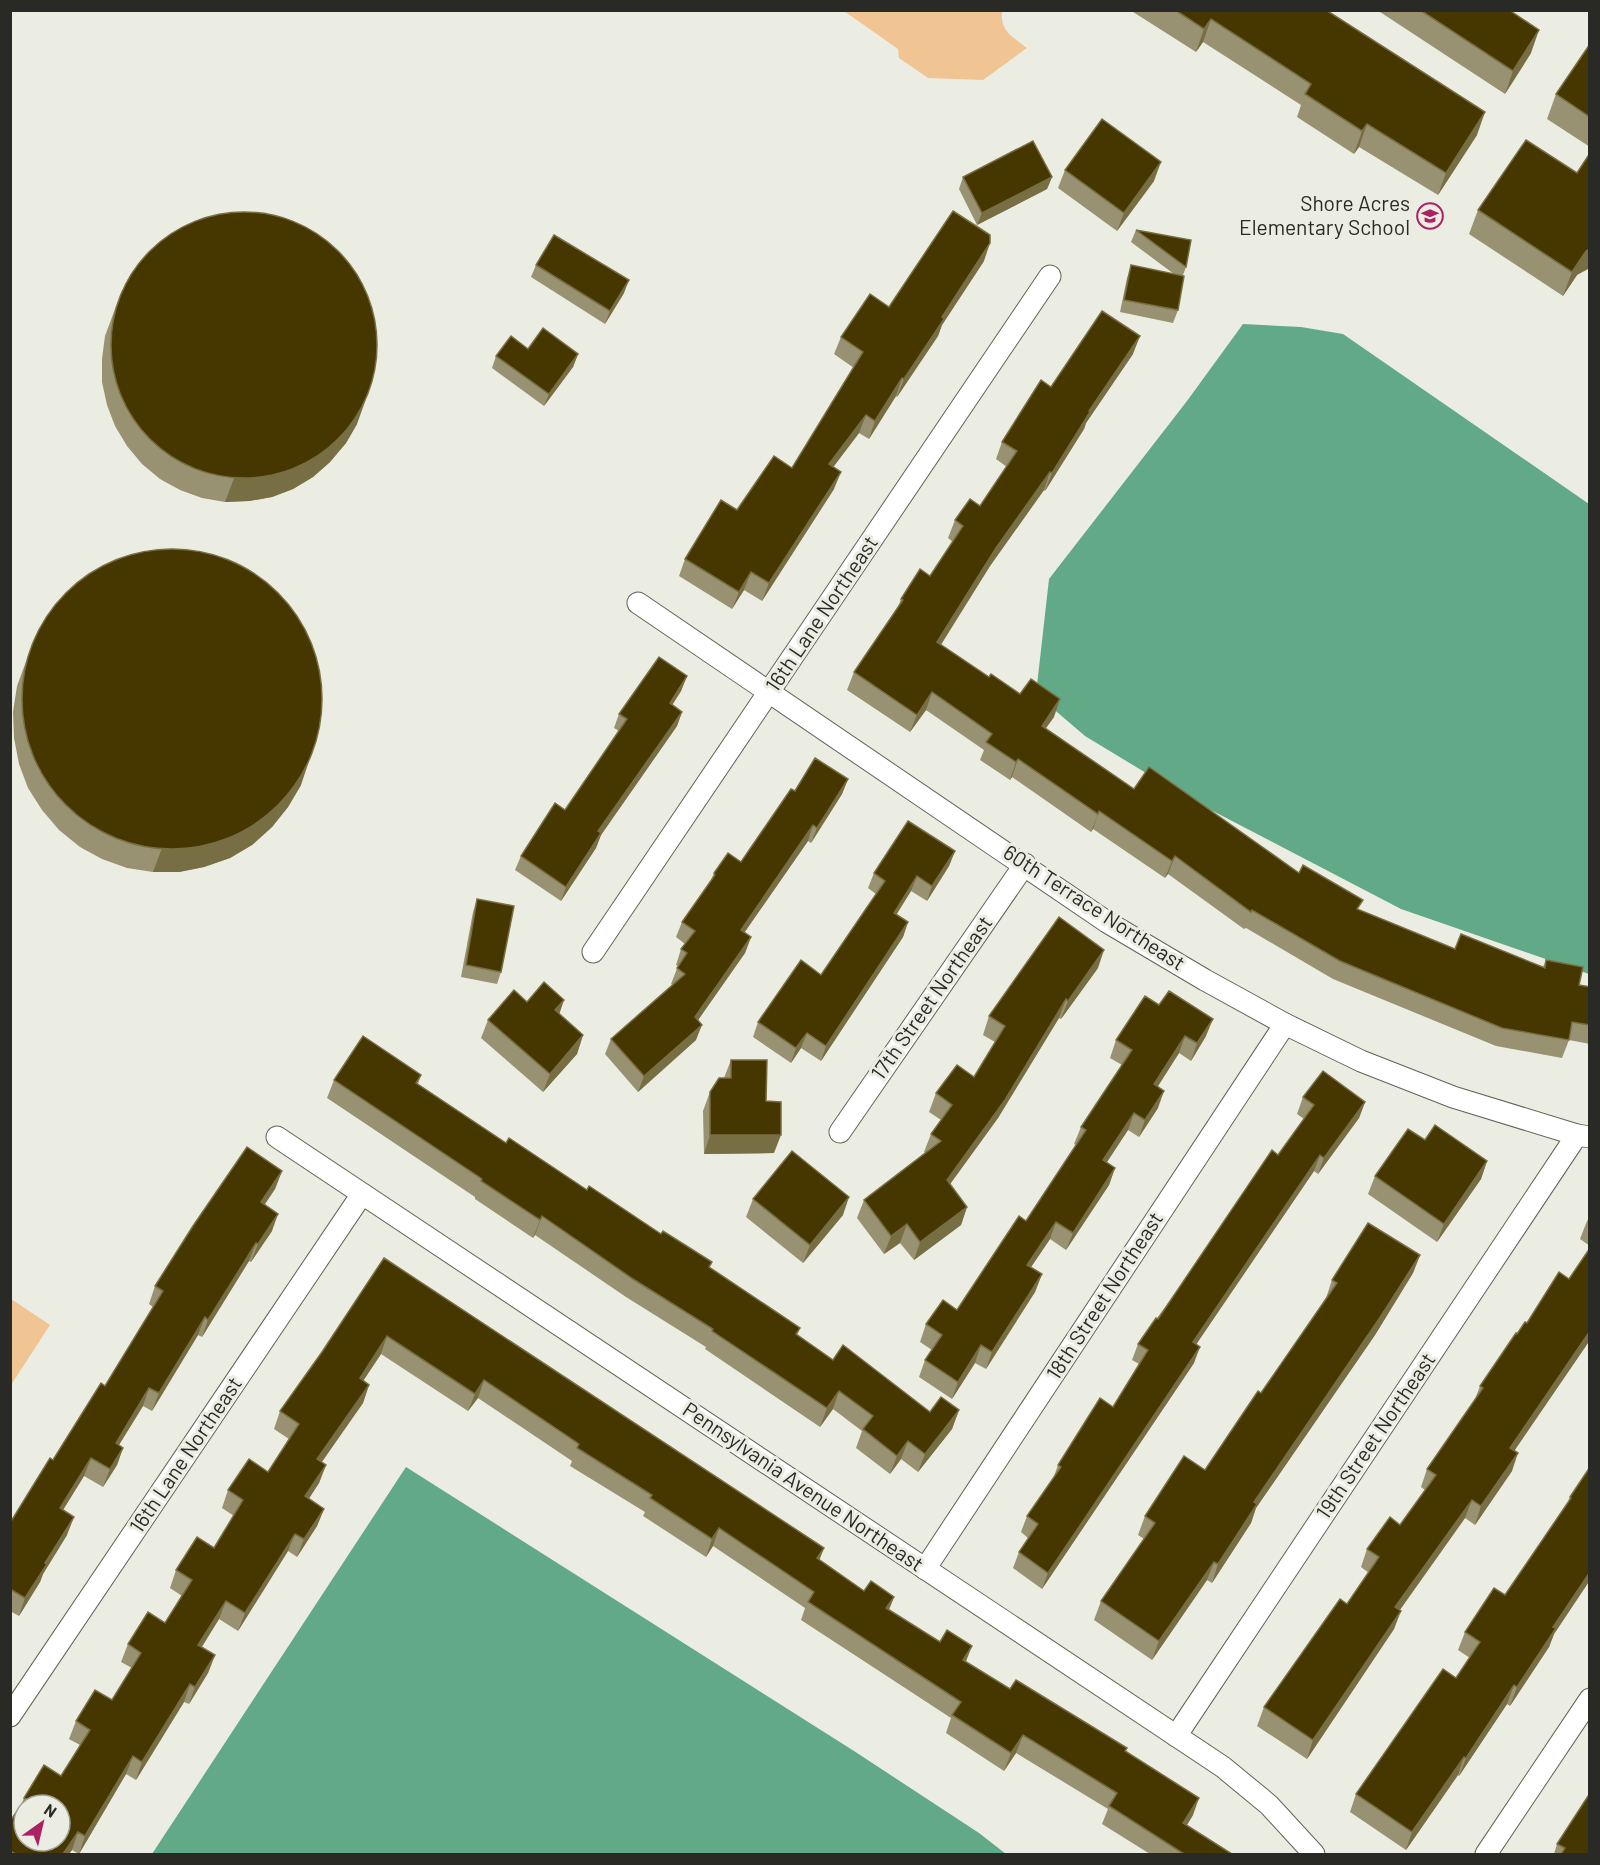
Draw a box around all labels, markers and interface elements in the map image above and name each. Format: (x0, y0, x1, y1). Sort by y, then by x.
place label: Shore Acres Elementary School (1239, 190, 1410, 239)
school or university icon: Shore Acres Elementary School (1415, 201, 1445, 231)
street label: 16th Lane Northeast (759, 531, 882, 696)
street label: 60th Terrace Northeast (999, 839, 1190, 975)
street label: 17th Street Northeast (865, 911, 997, 1084)
street label: 18th Street Northeast (1040, 1207, 1167, 1384)
street label: 19th Street Northeast (1310, 1347, 1440, 1523)
street label: 16th Lane Northeast (123, 1372, 246, 1537)
street label: Pennsylvania Avenue Northeast (679, 1396, 929, 1576)
north arrow (12, 1793, 72, 1853)
text: N (41, 1799, 60, 1821)

